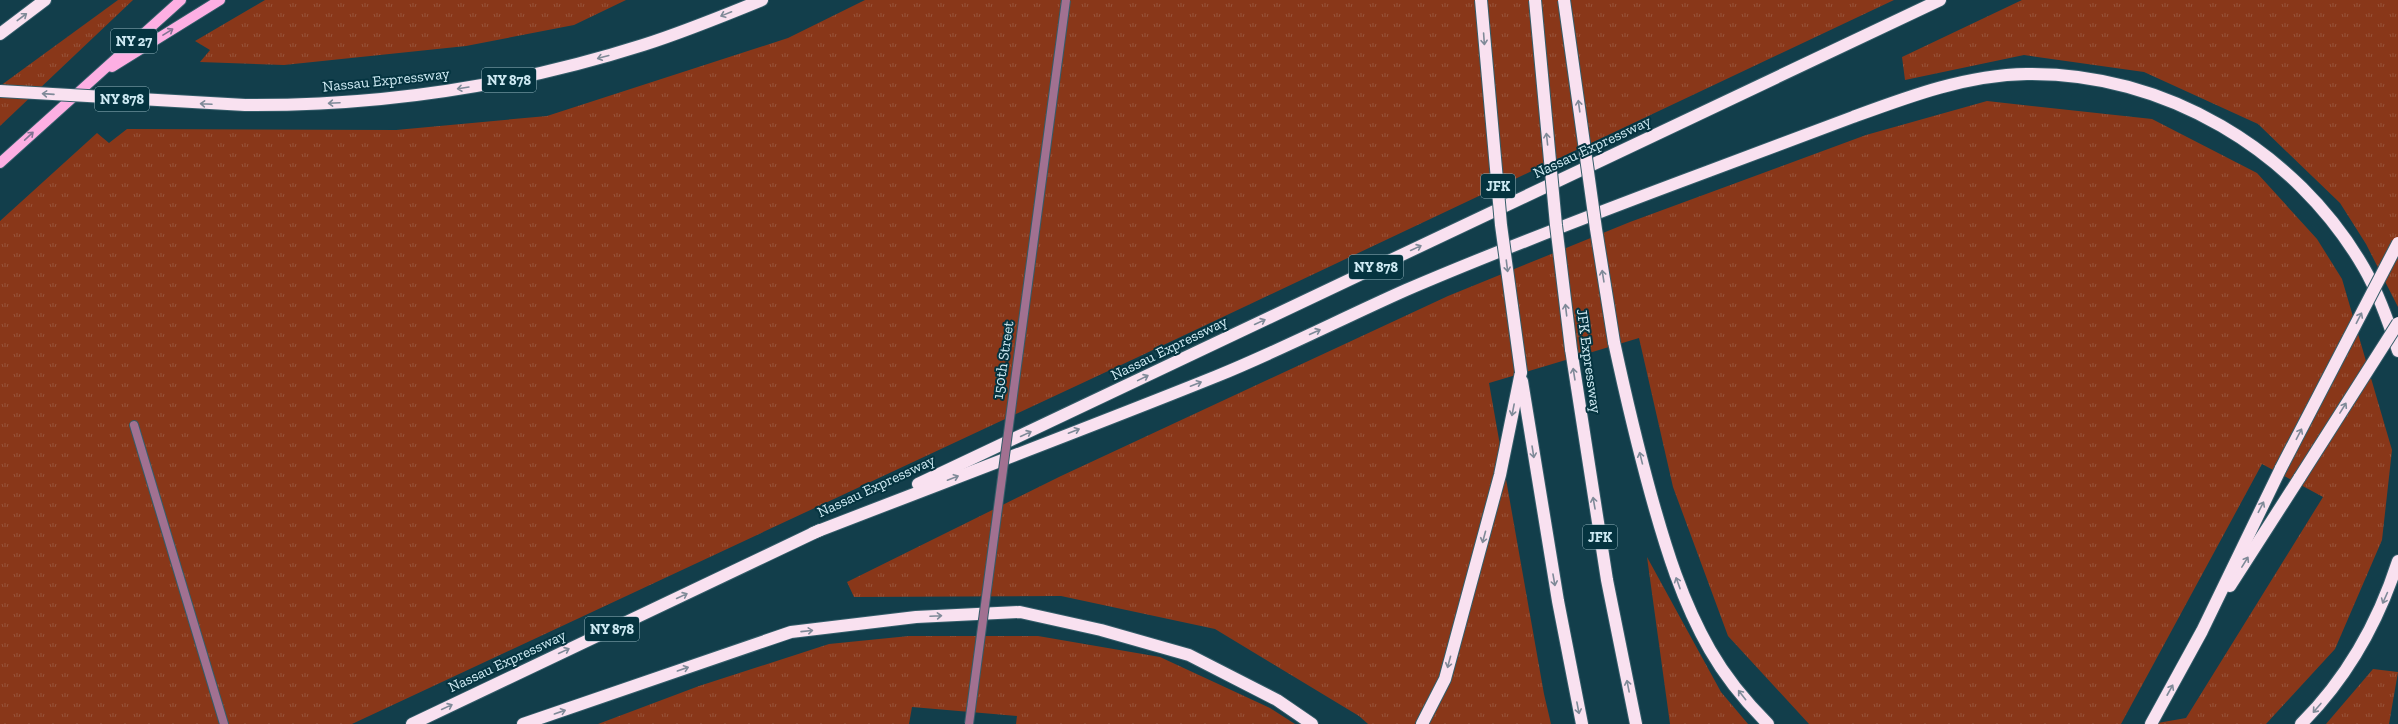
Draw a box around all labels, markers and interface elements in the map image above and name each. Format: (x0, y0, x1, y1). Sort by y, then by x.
one-way arrow (720, 11, 732, 19)
one-way arrow (17, 13, 28, 21)
one-way arrow (162, 28, 173, 37)
road number: NY 27 (111, 29, 157, 53)
one-way arrow (1480, 32, 1488, 45)
one-way arrow (597, 54, 610, 61)
street label: Nassau Expressway (322, 64, 451, 96)
road number: NY 878 (482, 68, 536, 92)
one-way arrow (457, 84, 470, 92)
road number: NY 878 (95, 87, 149, 111)
one-way arrow (42, 90, 55, 97)
one-way arrow (200, 100, 213, 108)
one-way arrow (328, 100, 341, 107)
one-way arrow (1575, 100, 1583, 113)
street label: Nassau Expressway (1530, 112, 1654, 182)
one-way arrow (24, 131, 34, 141)
one-way arrow (1543, 133, 1551, 146)
road number: JFK (1481, 174, 1515, 198)
one-way arrow (1409, 244, 1421, 251)
road number: NY 878 (1349, 255, 1403, 279)
one-way arrow (1503, 259, 1511, 272)
one-way arrow (1599, 270, 1607, 283)
one-way arrow (1562, 304, 1570, 317)
street label: JFK Expressway (1573, 308, 1605, 415)
street label: Nassau Expressway (1108, 312, 1231, 384)
one-way arrow (2356, 312, 2363, 324)
one-way arrow (1254, 318, 1266, 325)
street label: 150th Street (989, 319, 1017, 400)
one-way arrow (1308, 327, 1320, 335)
one-way arrow (1570, 368, 1578, 381)
one-way arrow (1137, 374, 1149, 381)
one-way arrow (1189, 379, 1201, 387)
one-way arrow (2340, 402, 2348, 414)
one-way arrow (1509, 403, 1517, 416)
one-way arrow (1068, 427, 1080, 435)
one-way arrow (2296, 428, 2303, 440)
one-way arrow (1019, 430, 1031, 437)
one-way arrow (1529, 445, 1537, 458)
street label: Nassau Expressway (814, 451, 938, 521)
one-way arrow (1637, 452, 1645, 465)
one-way arrow (947, 474, 959, 482)
one-way arrow (1590, 497, 1598, 510)
one-way arrow (2258, 502, 2266, 514)
road number: JFK (1583, 525, 1617, 549)
one-way arrow (1479, 530, 1487, 543)
one-way arrow (2241, 557, 2250, 568)
one-way arrow (1550, 573, 1558, 586)
one-way arrow (1674, 576, 1681, 589)
one-way arrow (2381, 591, 2388, 603)
one-way arrow (675, 592, 687, 599)
one-way arrow (929, 613, 942, 620)
road number: NY 878 (585, 617, 639, 641)
street label: Nassau Expressway (445, 626, 569, 696)
one-way arrow (800, 627, 813, 635)
one-way arrow (558, 647, 570, 654)
one-way arrow (1445, 655, 1452, 668)
one-way arrow (676, 664, 688, 672)
one-way arrow (1623, 680, 1631, 693)
one-way arrow (2166, 684, 2174, 696)
one-way arrow (1737, 690, 1746, 701)
one-way arrow (1575, 701, 1583, 714)
one-way arrow (2312, 702, 2321, 713)
one-way arrow (441, 703, 453, 710)
one-way arrow (553, 708, 566, 715)

